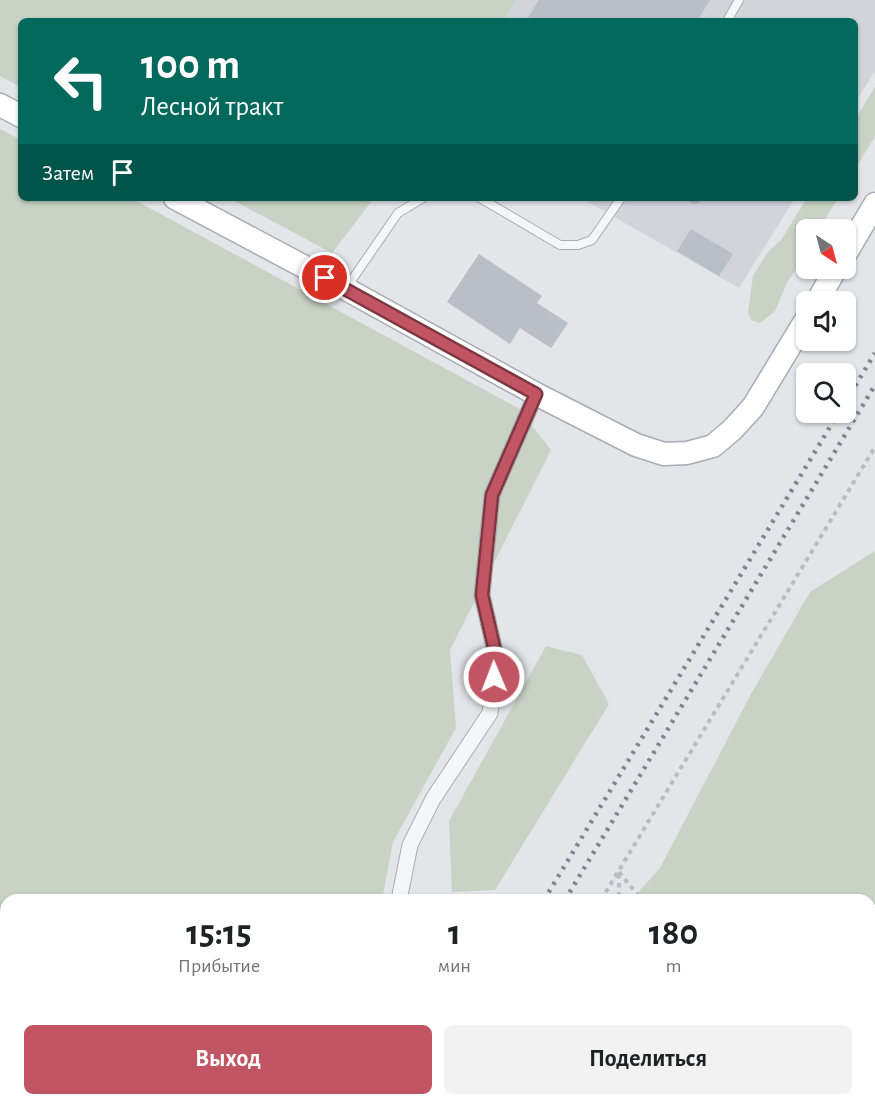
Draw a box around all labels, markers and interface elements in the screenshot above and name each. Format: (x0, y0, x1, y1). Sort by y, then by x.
icon: left (42, 42, 120, 120)
text: 100 m (141, 44, 240, 86)
text: Лесной тракт (141, 93, 283, 120)
icon: arrive (106, 156, 139, 189)
text: Затем (42, 162, 94, 184)
north arrow (796, 219, 856, 279)
map controls (796, 219, 856, 423)
pin (299, 252, 350, 303)
icon: arrive (308, 261, 341, 294)
button: sound (796, 291, 856, 351)
button: search (796, 363, 856, 423)
position arrow (462, 645, 526, 709)
text: 15:15 (186, 915, 252, 951)
text: 1 (448, 915, 461, 951)
text: 180 (649, 915, 698, 951)
text: Прибытие (178, 956, 260, 976)
text: мин (438, 956, 471, 976)
text: m (666, 956, 682, 976)
button: Выход (24, 1025, 432, 1094)
button: Поделиться (444, 1025, 852, 1094)

